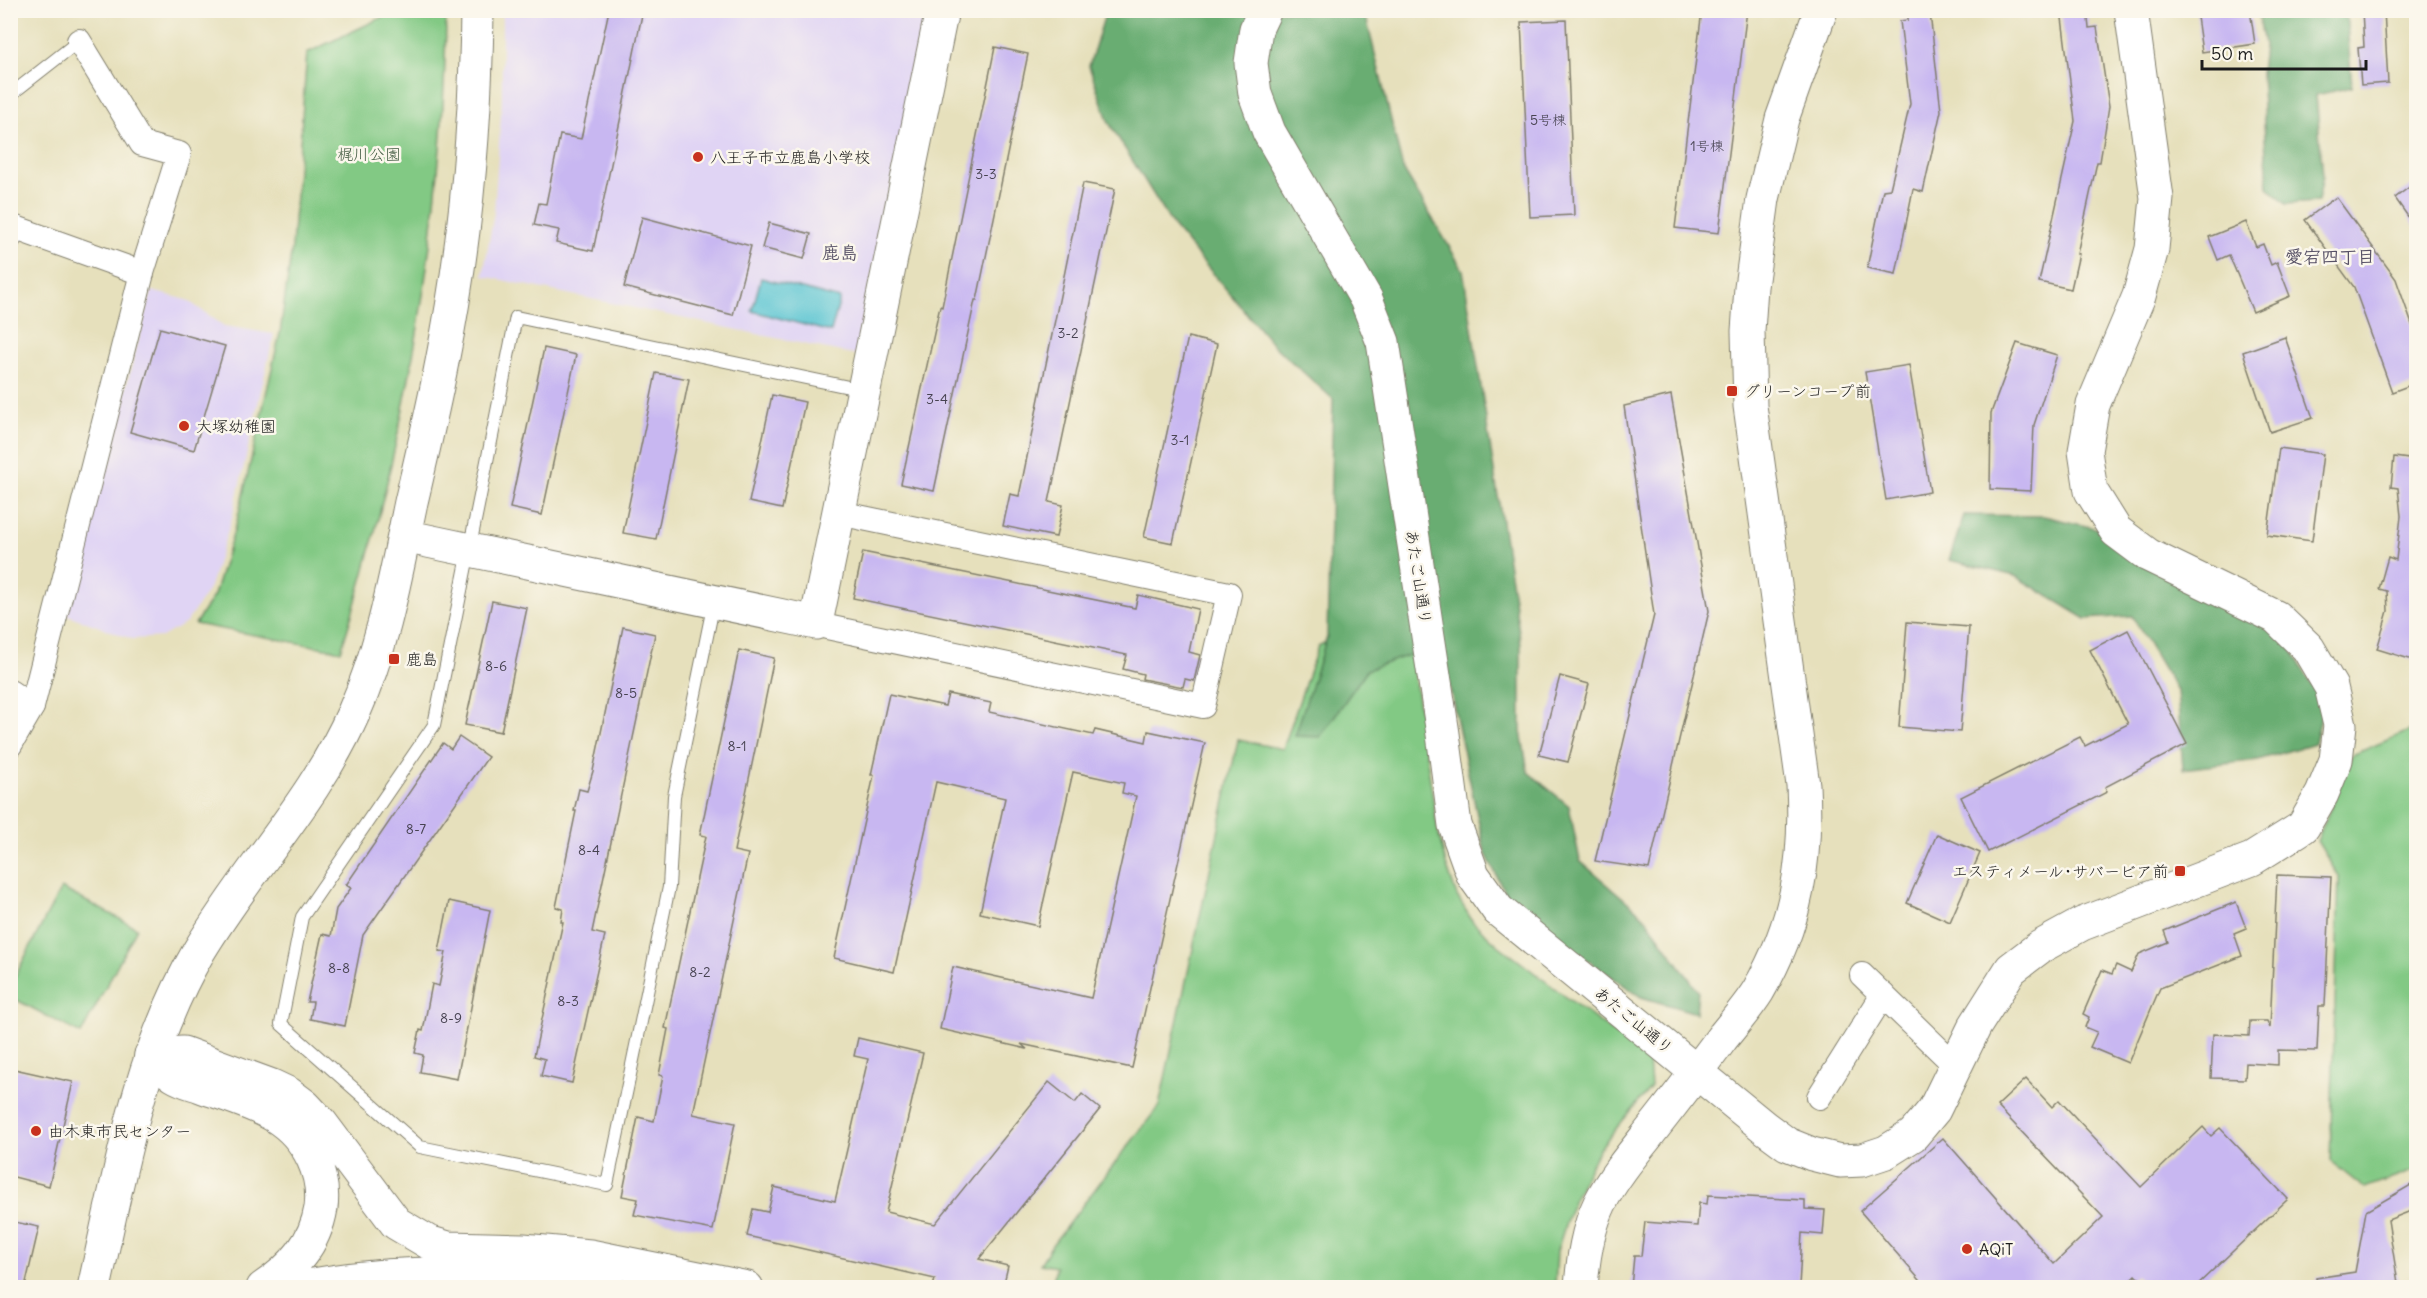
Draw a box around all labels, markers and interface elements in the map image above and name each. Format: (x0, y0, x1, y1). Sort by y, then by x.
scale bar (2202, 33, 2366, 71)
text: 50 m (2211, 42, 2253, 65)
house number: 5号棟 (1530, 111, 1567, 129)
house number: 1号棟 (1690, 137, 1725, 155)
park label: 梶川公園 (337, 144, 401, 164)
place label: 八王子市立鹿島小学校 (710, 147, 870, 167)
marker: 八王子市立鹿島小学校 (691, 150, 705, 164)
house number: 3-3 (975, 165, 997, 183)
district label: 鹿島 (822, 241, 858, 264)
district label: 愛宕四丁目 (2285, 245, 2375, 268)
house number: 3-2 (1057, 324, 1079, 342)
place label: グリーンコープ前 (1744, 381, 1870, 401)
marker: グリーンコープ前 (1725, 384, 1739, 398)
house number: 3-4 (926, 390, 948, 408)
place label: 大塚幼稚園 (196, 416, 276, 436)
marker: 大塚幼稚園 (177, 419, 191, 433)
house number: 3-1 (1171, 431, 1189, 449)
street label: あたご山通り (1402, 528, 1436, 626)
place label: 鹿島 (406, 649, 438, 669)
marker: 鹿島 (387, 652, 401, 666)
house number: 8-6 (485, 657, 507, 675)
house number: 8-5 (615, 684, 637, 702)
house number: 8-1 (728, 737, 746, 755)
house number: 8-7 (406, 820, 426, 838)
house number: 8-4 (578, 841, 600, 859)
place label: エスティメール･サバービア前 (1952, 861, 2168, 881)
marker: エスティメール･サバービア前 (2173, 864, 2187, 878)
house number: 8-8 (328, 959, 350, 977)
house number: 8-2 (689, 963, 711, 981)
street label: あたご山通り (1590, 982, 1678, 1058)
house number: 8-3 (557, 992, 579, 1010)
house number: 8-9 (440, 1009, 462, 1027)
place label: 由木東市民センター (48, 1121, 191, 1141)
marker: 由木東市民センター (29, 1124, 43, 1138)
place label: AQiT (1979, 1239, 2013, 1259)
marker: AQiT (1960, 1242, 1974, 1256)

